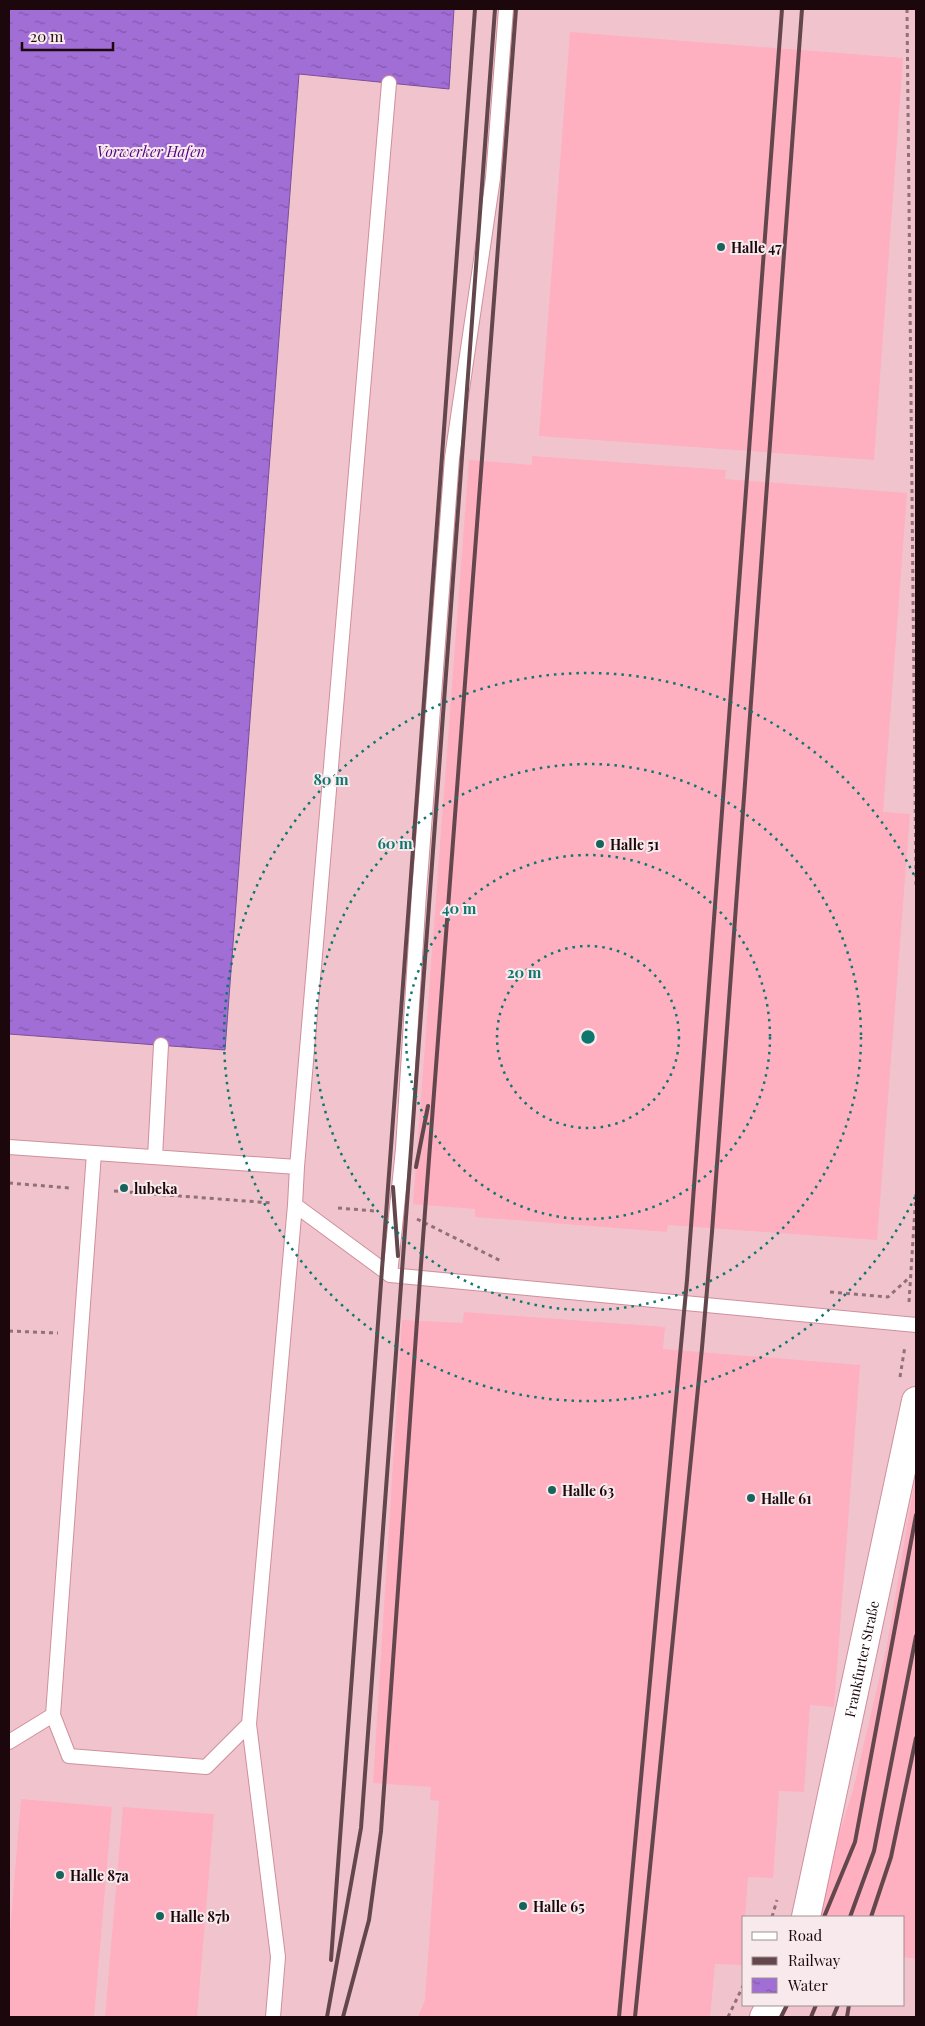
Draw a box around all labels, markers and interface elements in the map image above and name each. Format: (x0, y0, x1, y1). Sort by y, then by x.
scale bar (22, 20, 114, 52)
text: 20 m (30, 26, 64, 46)
water label: Vorwerker Hafen (97, 141, 205, 161)
place label: Halle 47 (731, 238, 782, 257)
marker: Halle 47 (715, 241, 727, 253)
text: 80 m (313, 769, 349, 789)
text: 60 m (377, 833, 413, 853)
place label: Halle 51 (610, 835, 659, 854)
marker: Halle 51 (594, 838, 606, 850)
text: 40 m (442, 898, 477, 918)
text: 20 m (507, 962, 542, 982)
centre of rings (579, 1028, 597, 1046)
place label: lubeka (134, 1179, 178, 1198)
marker: lubeka (118, 1182, 130, 1194)
place label: Halle 63 (562, 1481, 614, 1500)
marker: Halle 63 (546, 1484, 558, 1496)
place label: Halle 61 (761, 1489, 812, 1508)
marker: Halle 61 (745, 1492, 757, 1504)
street label: Frankfurter Straße (839, 1599, 883, 1719)
place label: Halle 87a (70, 1866, 130, 1885)
marker: Halle 87a (54, 1869, 66, 1881)
place label: Halle 65 (533, 1897, 585, 1916)
marker: Halle 65 (517, 1900, 529, 1912)
place label: Halle 87b (170, 1907, 230, 1926)
marker: Halle 87b (154, 1910, 166, 1922)
legend (742, 1916, 905, 2006)
text: Road (788, 1925, 822, 1945)
text: Railway (788, 1950, 841, 1970)
text: Water (787, 1975, 828, 1995)

